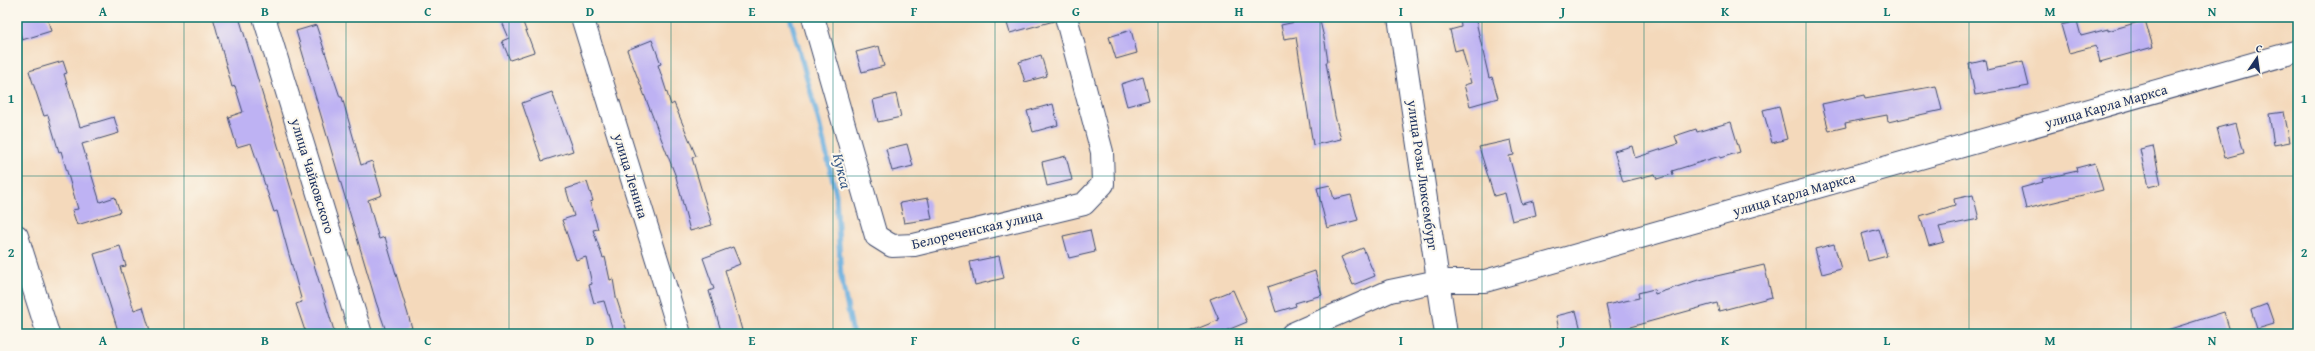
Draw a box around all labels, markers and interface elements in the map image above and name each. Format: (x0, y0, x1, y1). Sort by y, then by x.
text: A (99, 2, 108, 21)
text: B (261, 2, 269, 21)
text: C (424, 2, 432, 21)
text: D (586, 2, 594, 21)
text: E (749, 2, 756, 21)
text: F (911, 2, 918, 21)
text: G (1072, 2, 1080, 21)
text: H (1234, 2, 1244, 21)
text: I (1399, 2, 1403, 21)
text: J (1559, 2, 1566, 21)
text: K (1721, 2, 1730, 21)
text: L (1884, 2, 1891, 21)
text: M (2044, 2, 2056, 21)
text: N (2208, 2, 2217, 21)
north arrow (2237, 38, 2277, 78)
text: С (2254, 40, 2264, 57)
street label: улица Карла Маркса (2041, 79, 2170, 133)
text: 1 (8, 89, 14, 108)
text: 1 (2301, 89, 2307, 108)
street label: улица Розы Люксембург (1402, 98, 1443, 251)
street label: улица Чайковского (286, 115, 340, 236)
street label: улица Ленина (608, 130, 653, 221)
water label: Кукса (828, 151, 857, 191)
street label: улица Карла Маркса (1729, 167, 1858, 221)
street label: Белореченская улица (910, 204, 1045, 254)
text: 2 (8, 243, 15, 262)
text: 2 (2301, 243, 2308, 262)
text: A (99, 331, 108, 350)
text: B (261, 331, 269, 350)
text: C (424, 331, 432, 350)
text: D (586, 331, 594, 350)
text: E (749, 331, 756, 350)
text: F (911, 331, 918, 350)
text: G (1072, 331, 1080, 350)
text: H (1234, 331, 1244, 350)
text: I (1399, 331, 1403, 350)
text: J (1559, 331, 1566, 350)
text: K (1721, 331, 1730, 350)
text: L (1884, 331, 1891, 350)
text: M (2044, 331, 2056, 350)
text: N (2208, 331, 2217, 350)

